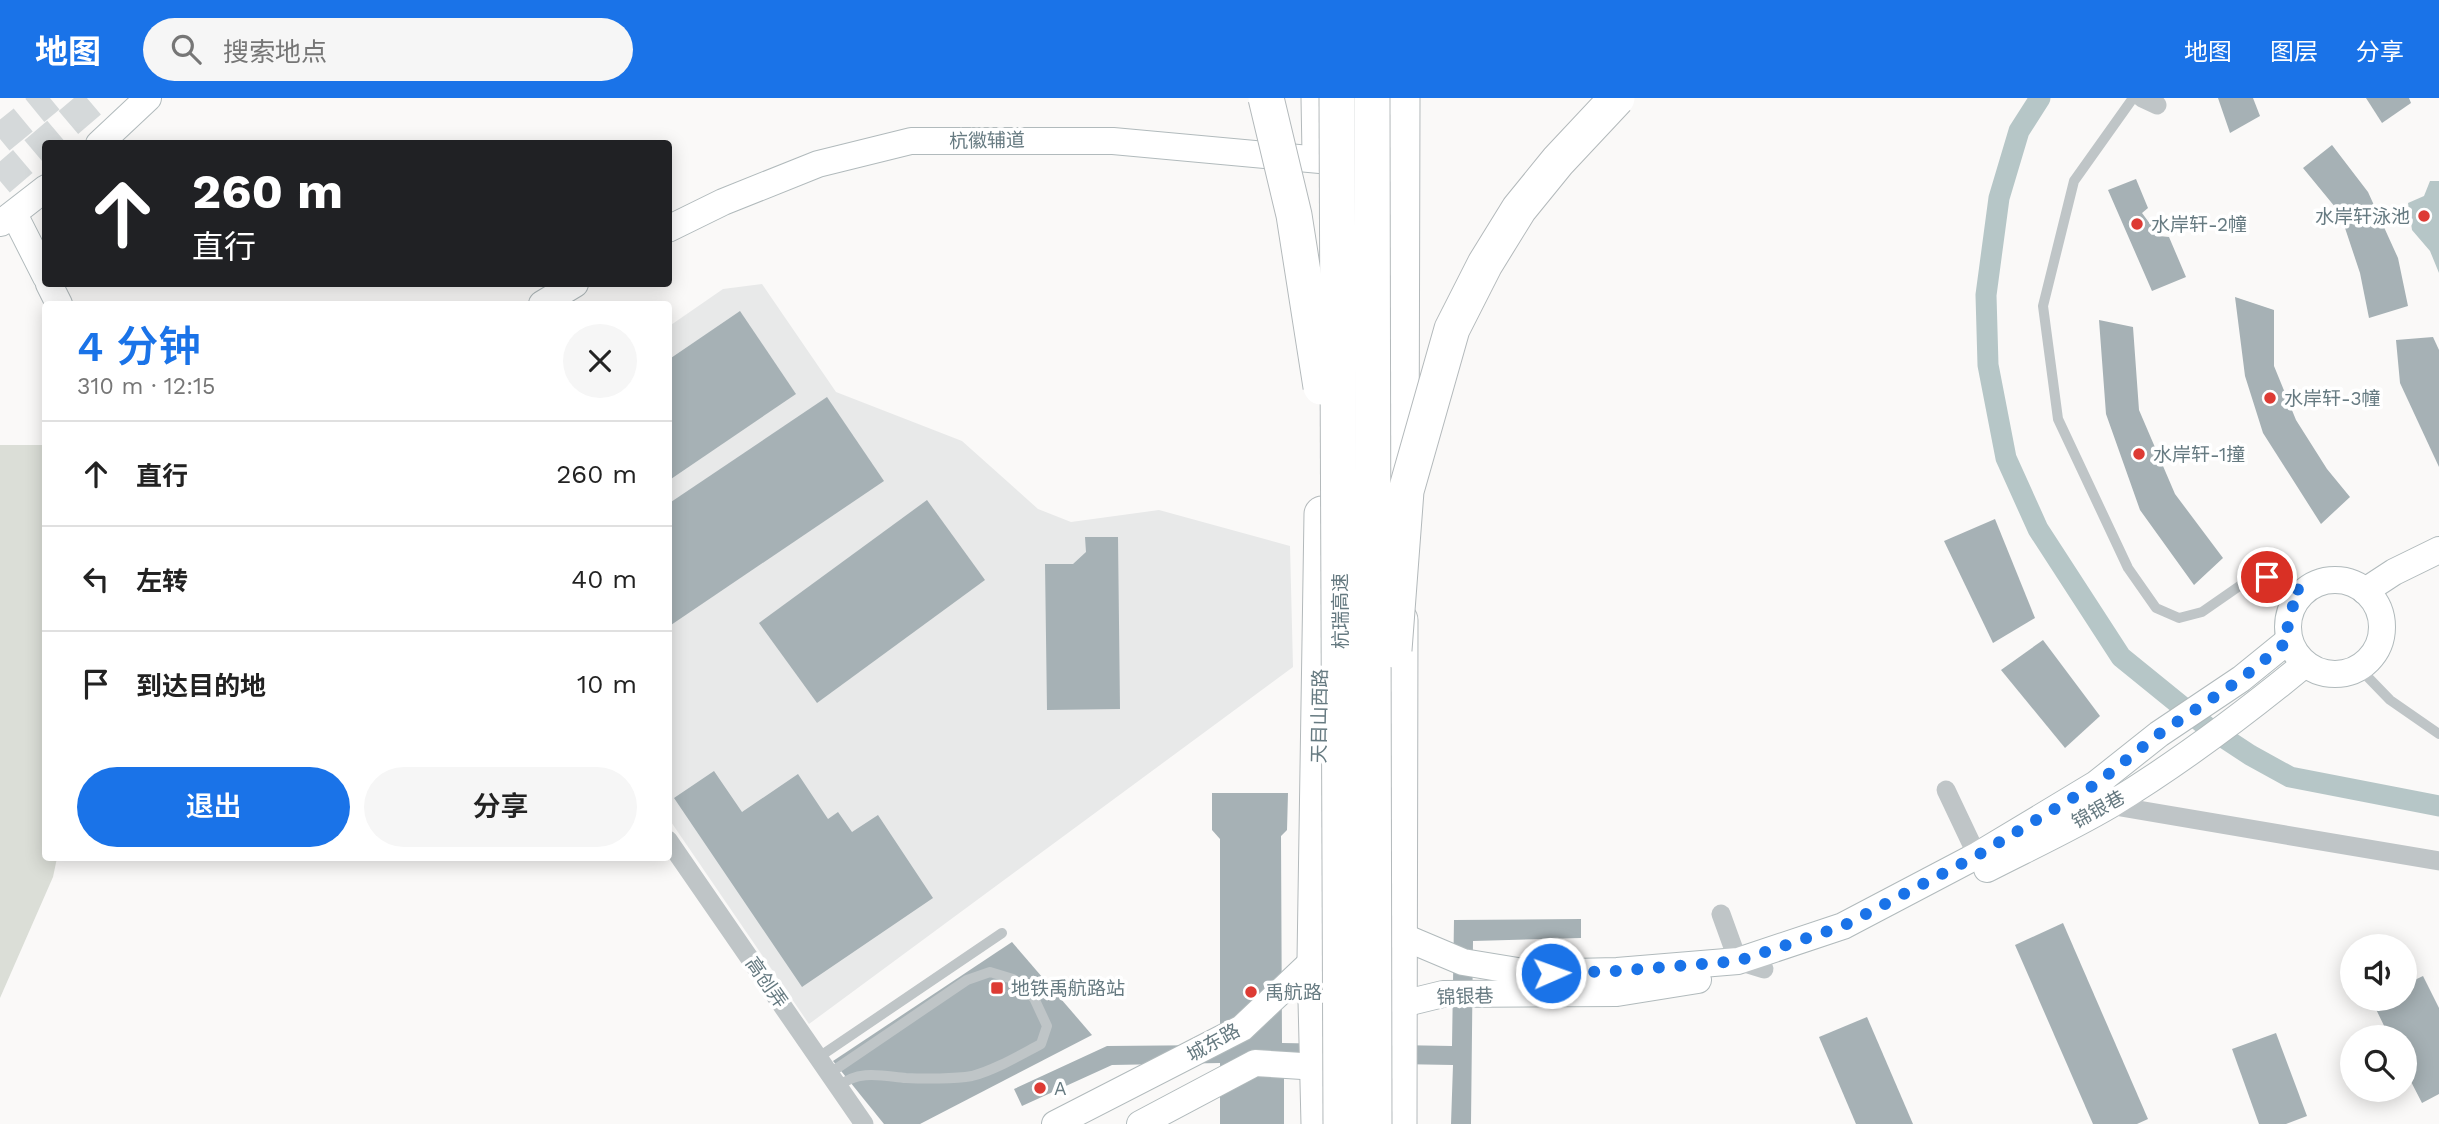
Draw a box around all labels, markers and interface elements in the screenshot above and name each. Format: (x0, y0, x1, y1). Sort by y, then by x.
search box (143, 18, 633, 81)
icon: search (167, 30, 205, 68)
text: 地图 (35, 32, 101, 71)
text: 搜索地点 (223, 37, 327, 67)
text: 地图 (2184, 38, 2232, 66)
text: 图层 (2270, 38, 2318, 66)
text: 分享 (2356, 38, 2404, 66)
street label: 杭徽辅道 (949, 128, 1025, 153)
text: 260 m (192, 162, 343, 220)
icon: ahead (77, 168, 168, 259)
place label: 水岸轩泳池 (2315, 205, 2410, 228)
marker: 水岸轩泳池 (2416, 208, 2432, 224)
place label: 水岸轩-2幢 (2151, 213, 2247, 236)
marker: 水岸轩-2幢 (2129, 216, 2145, 232)
text: 直行 (192, 228, 256, 266)
text: 4 分钟 (77, 322, 200, 371)
button: close (563, 324, 637, 398)
text: 310 m · 12:15 (77, 373, 215, 400)
place label: 水岸轩-3幢 (2284, 387, 2381, 410)
marker: 水岸轩-3幢 (2262, 390, 2278, 406)
place label: 水岸轩-1撞 (2153, 443, 2245, 466)
marker: 水岸轩-1撞 (2131, 446, 2147, 462)
icon: ahead (77, 455, 115, 493)
text: 260 m (556, 459, 637, 489)
text: 直行 (136, 461, 188, 491)
pin (2237, 547, 2297, 607)
icon: arrive (2248, 558, 2286, 596)
icon: left (77, 560, 115, 598)
text: 40 m (571, 564, 637, 594)
text: 左转 (136, 566, 188, 596)
street label: 杭瑞高速 (1329, 573, 1352, 649)
icon: arrive (77, 665, 115, 703)
street label: 天目山西路 (1307, 668, 1332, 764)
text: 10 m (577, 669, 637, 699)
text: 到达目的地 (136, 671, 266, 701)
button: 退出 (77, 767, 350, 847)
button: 分享 (364, 767, 637, 847)
street label: 锦银巷 (2068, 786, 2129, 833)
map controls (2340, 934, 2417, 1102)
button: sound (2340, 934, 2417, 1011)
position arrow (1514, 936, 1588, 1010)
street label: 高创弄 (741, 952, 792, 1012)
place label: 地铁禹航路站 (1011, 977, 1125, 1000)
marker: 地铁禹航路站 (989, 980, 1005, 996)
place label: 禹航路 (1265, 981, 1322, 1004)
marker: 禹航路 (1243, 984, 1259, 1000)
street label: 锦银巷 (1436, 984, 1494, 1009)
street label: 城东路 (1183, 1019, 1244, 1066)
button: search (2340, 1025, 2417, 1102)
place label: A (1054, 1077, 1067, 1100)
marker: A (1032, 1080, 1048, 1096)

